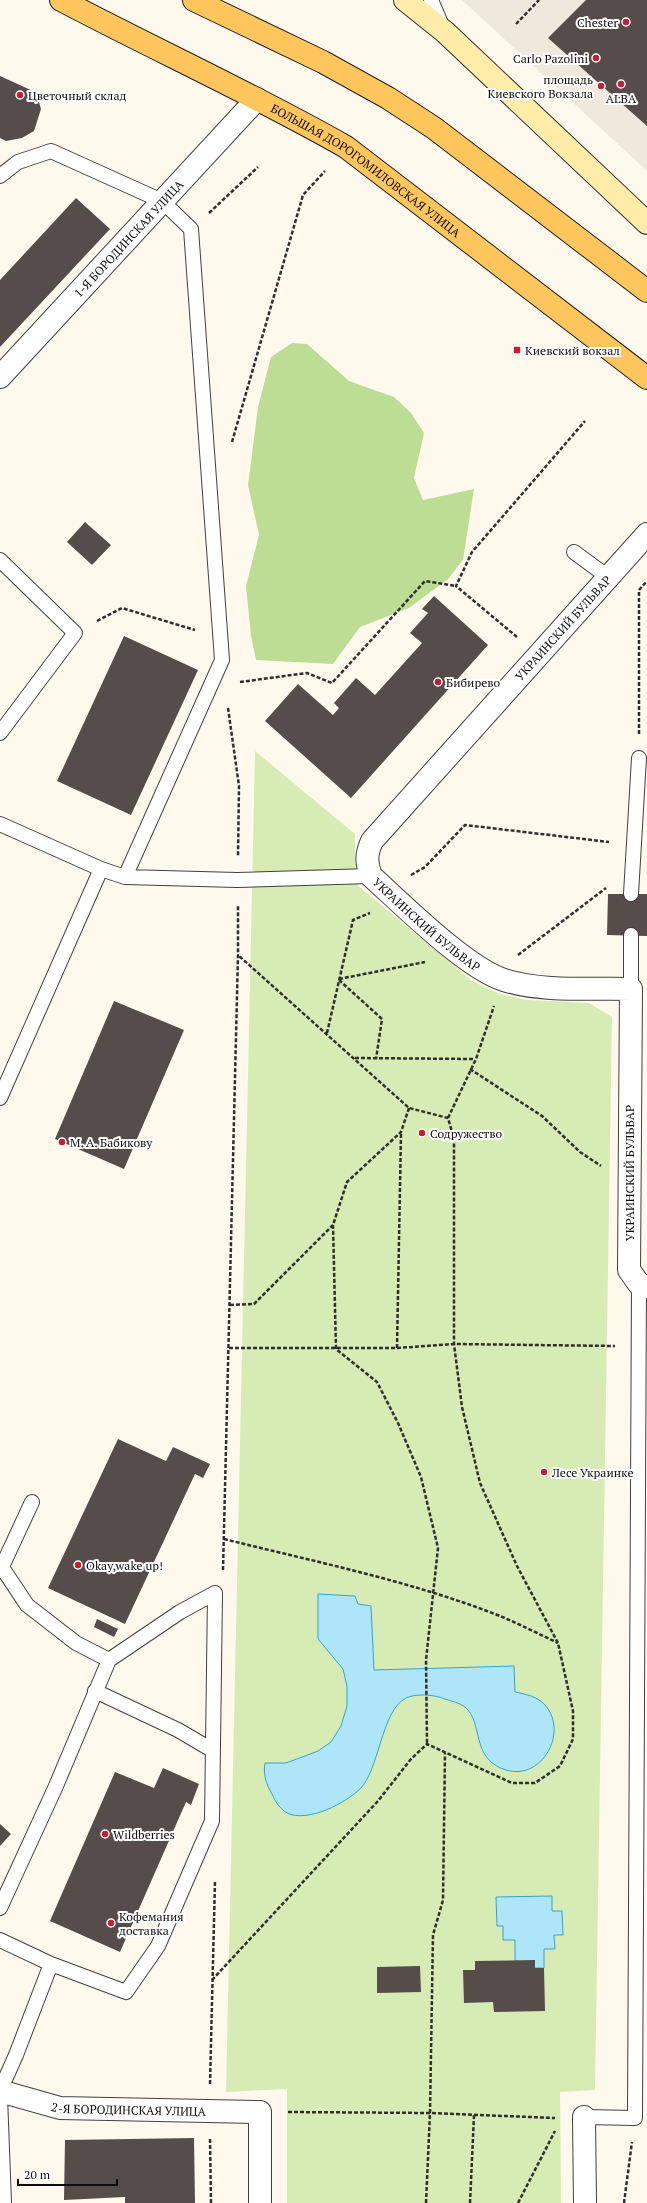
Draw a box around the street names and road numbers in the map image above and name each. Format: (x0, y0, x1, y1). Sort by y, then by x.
street label: БОЛЬШАЯ ДОРОГОМИЛОВСКАЯ УЛИЦА (268, 100, 465, 240)
street label: 1-Я БОРОДИНСКАЯ УЛИЦА (70, 176, 187, 300)
street label: УКРАИНСКИЙ БУЛЬВАР (512, 572, 614, 684)
street label: УКРАИНСКИЙ БУЛЬВАР (370, 874, 483, 974)
street label: УКРАИНСКИЙ БУЛЬВАР (622, 1105, 637, 1241)
street label: 2-Я БОРОДИНСКАЯ УЛИЦА (50, 2098, 207, 2118)

